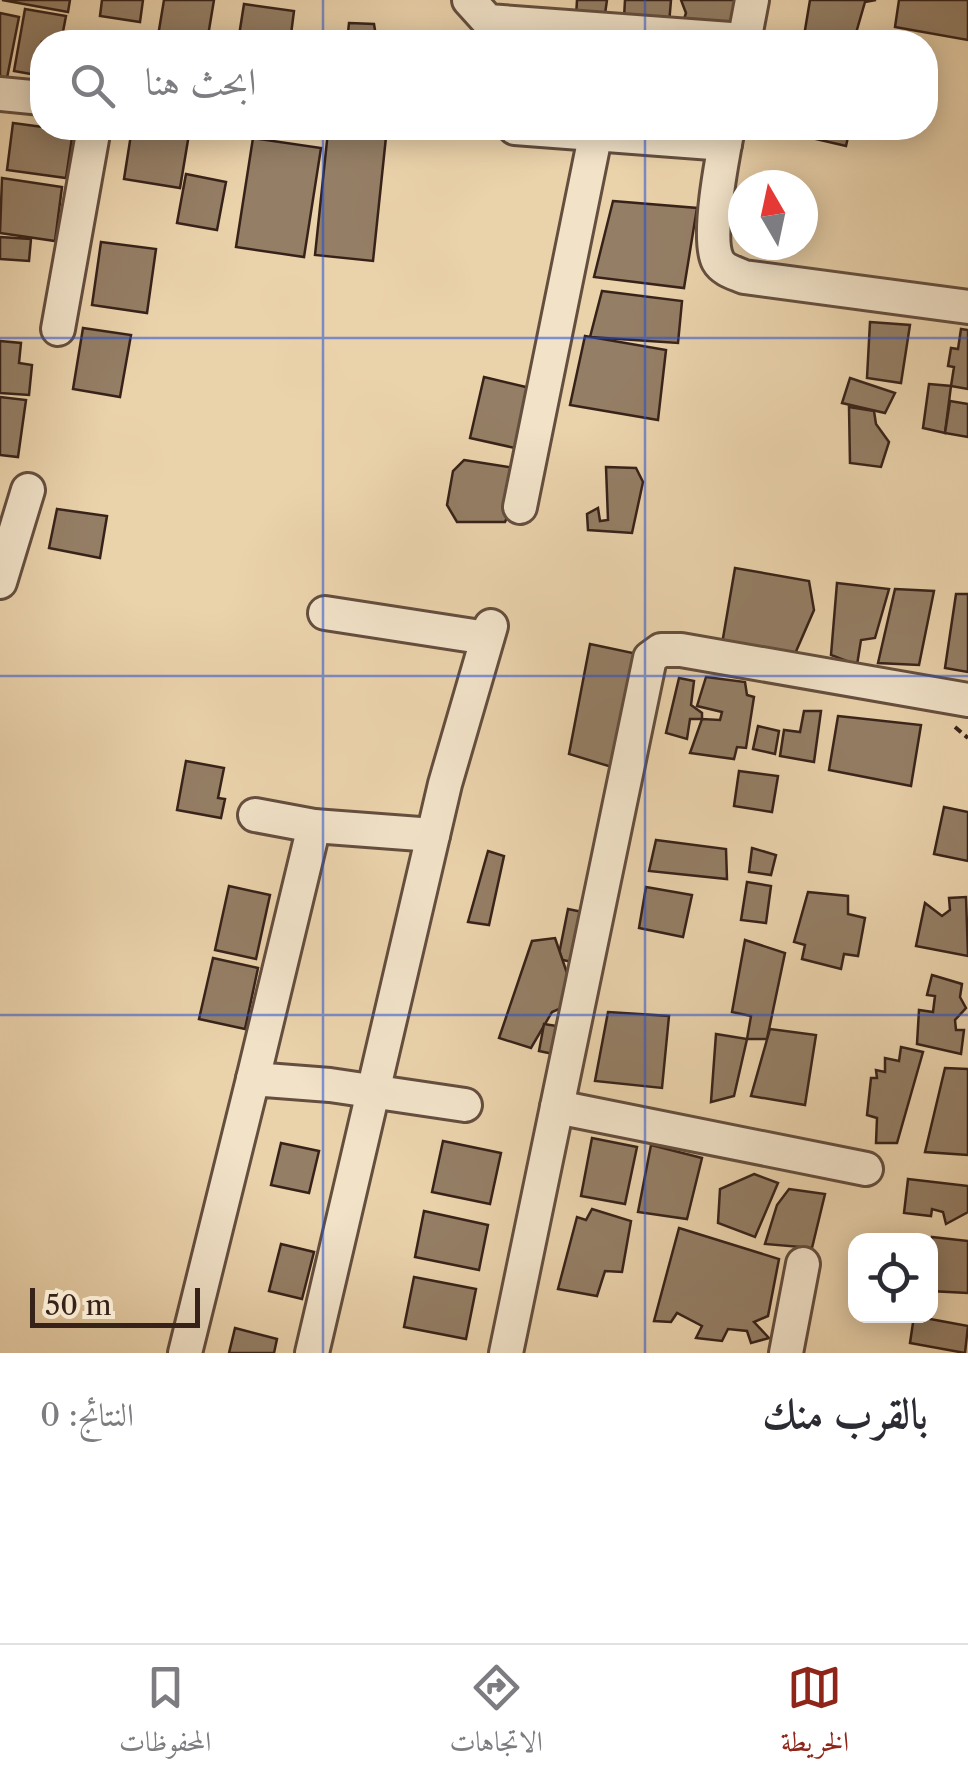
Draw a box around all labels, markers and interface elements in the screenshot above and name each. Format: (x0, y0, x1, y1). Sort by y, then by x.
search box (30, 30, 938, 140)
icon: search (65, 58, 120, 113)
text: ابحث هنا (145, 58, 256, 105)
north arrow (728, 170, 818, 260)
map controls (848, 1233, 938, 1323)
button: locate (848, 1233, 938, 1323)
scale bar (30, 1283, 200, 1328)
text: 50 m (45, 1288, 112, 1322)
text: بالقرب منك (762, 1387, 928, 1439)
text: النتائج: 0 (40, 1395, 134, 1434)
tab: المحفوظات (119, 1660, 211, 1769)
tab: الاتجاهات (449, 1660, 543, 1769)
tab: الخريطة (781, 1660, 849, 1769)

